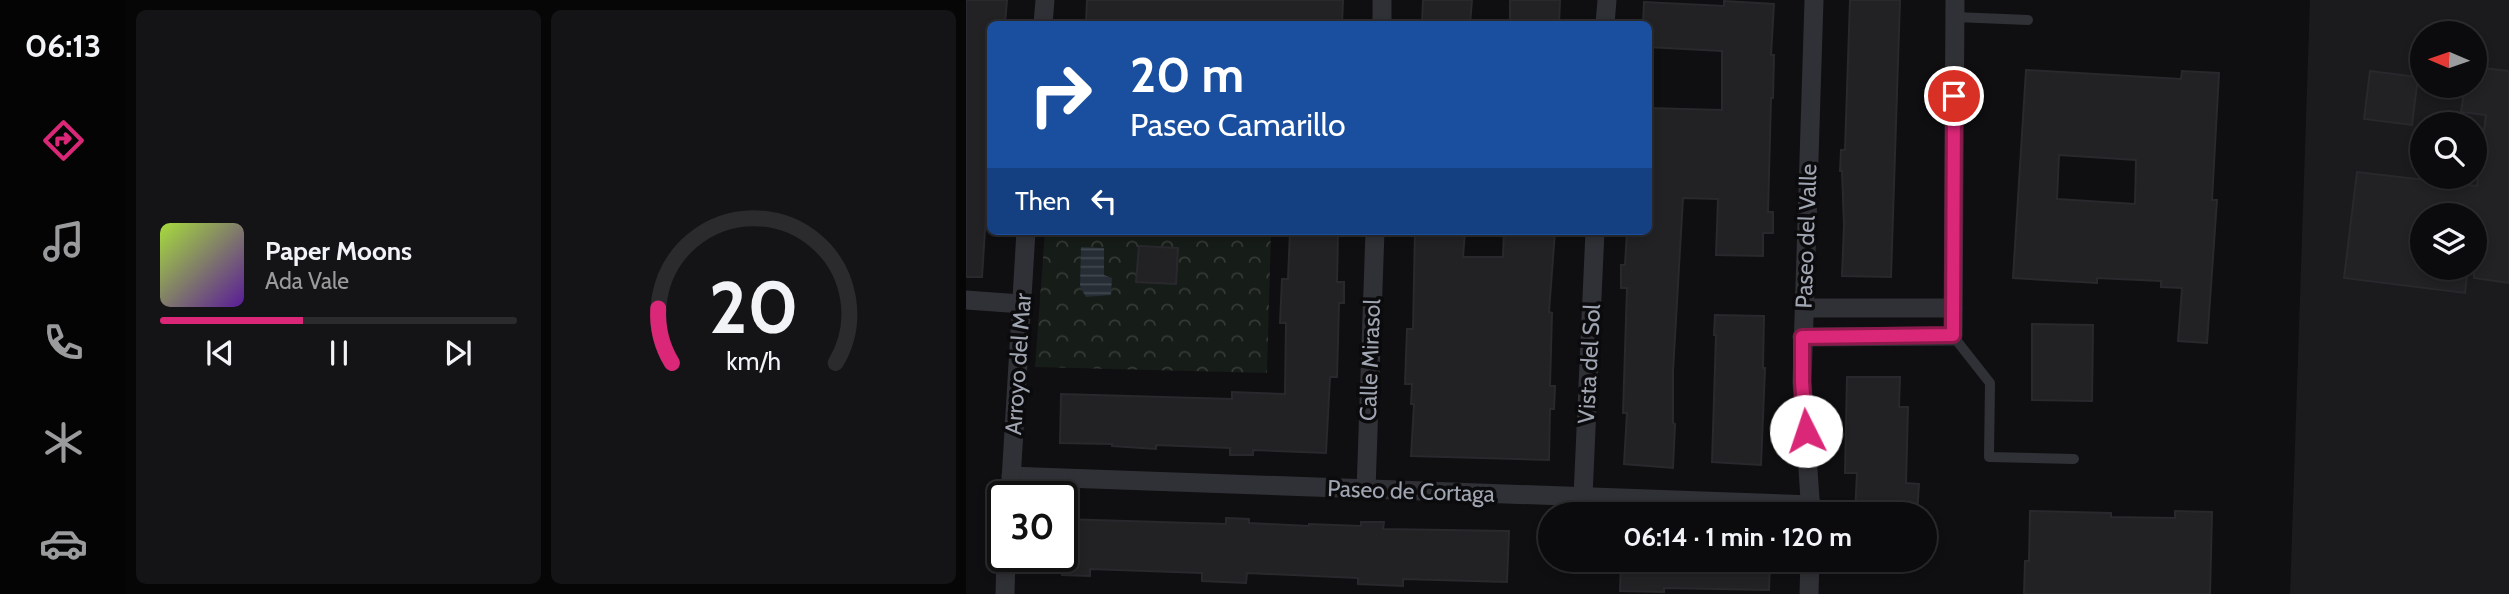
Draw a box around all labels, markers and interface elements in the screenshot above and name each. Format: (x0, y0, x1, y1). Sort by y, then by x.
north arrow (2410, 21, 2487, 98)
map controls (2410, 21, 2487, 280)
text: 06:13 (25, 26, 101, 65)
text: 20 m (1130, 45, 1244, 104)
icon: right (1015, 49, 1106, 140)
pin (1924, 66, 1984, 126)
icon: arrive (1935, 77, 1973, 115)
text: Paseo Camarillo (1130, 105, 1346, 144)
button: search (2410, 112, 2487, 189)
icon: directions (39, 116, 88, 165)
street label: Paseo del Valle (1789, 163, 1823, 309)
icon: left (1085, 182, 1123, 220)
text: Then (1015, 185, 1071, 217)
button: layers (2410, 203, 2487, 280)
icon: music (39, 217, 88, 266)
text: Paper Moons (265, 235, 412, 267)
text: 20 (709, 263, 798, 351)
text: Ada Vale (265, 267, 349, 295)
street label: Arroyo del Mar (999, 291, 1037, 436)
street label: Calle Mirasol (1354, 298, 1386, 421)
street label: Vista del Sol (1572, 303, 1606, 425)
icon: phone (39, 318, 88, 367)
icon: previous (201, 334, 239, 372)
icon: pause (320, 334, 358, 372)
icon: next (439, 334, 477, 372)
text: km/h (726, 346, 781, 376)
position arrow (1769, 394, 1843, 468)
icon: climate (39, 418, 88, 467)
street label: Paseo de Cortaga (1327, 474, 1495, 508)
speed limit sign: 30 (987, 481, 1078, 572)
icon: car (39, 519, 88, 568)
text: 06:14 · 1 min · 120 m (1623, 521, 1852, 553)

